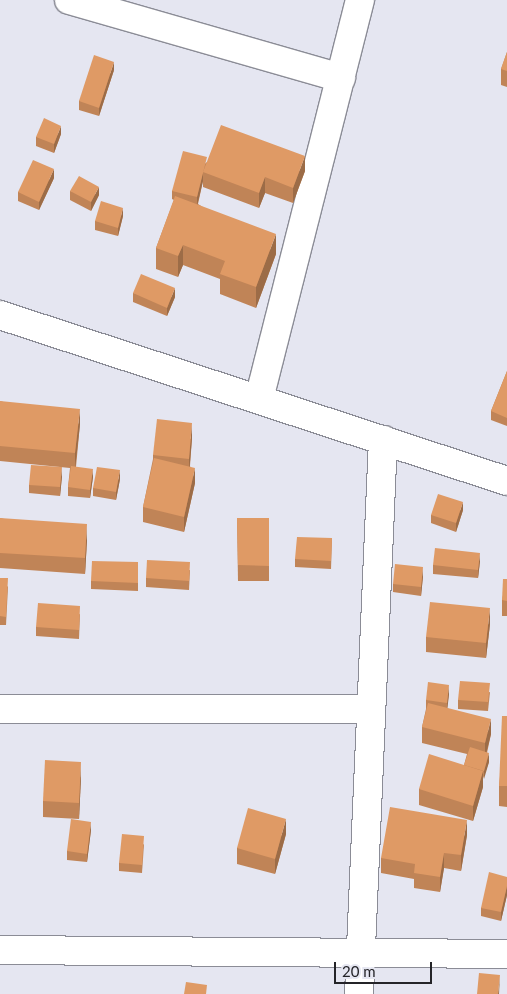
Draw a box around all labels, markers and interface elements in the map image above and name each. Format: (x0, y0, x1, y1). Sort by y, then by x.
scale bar (337, 952, 434, 984)
text: 20 m (342, 962, 376, 980)

